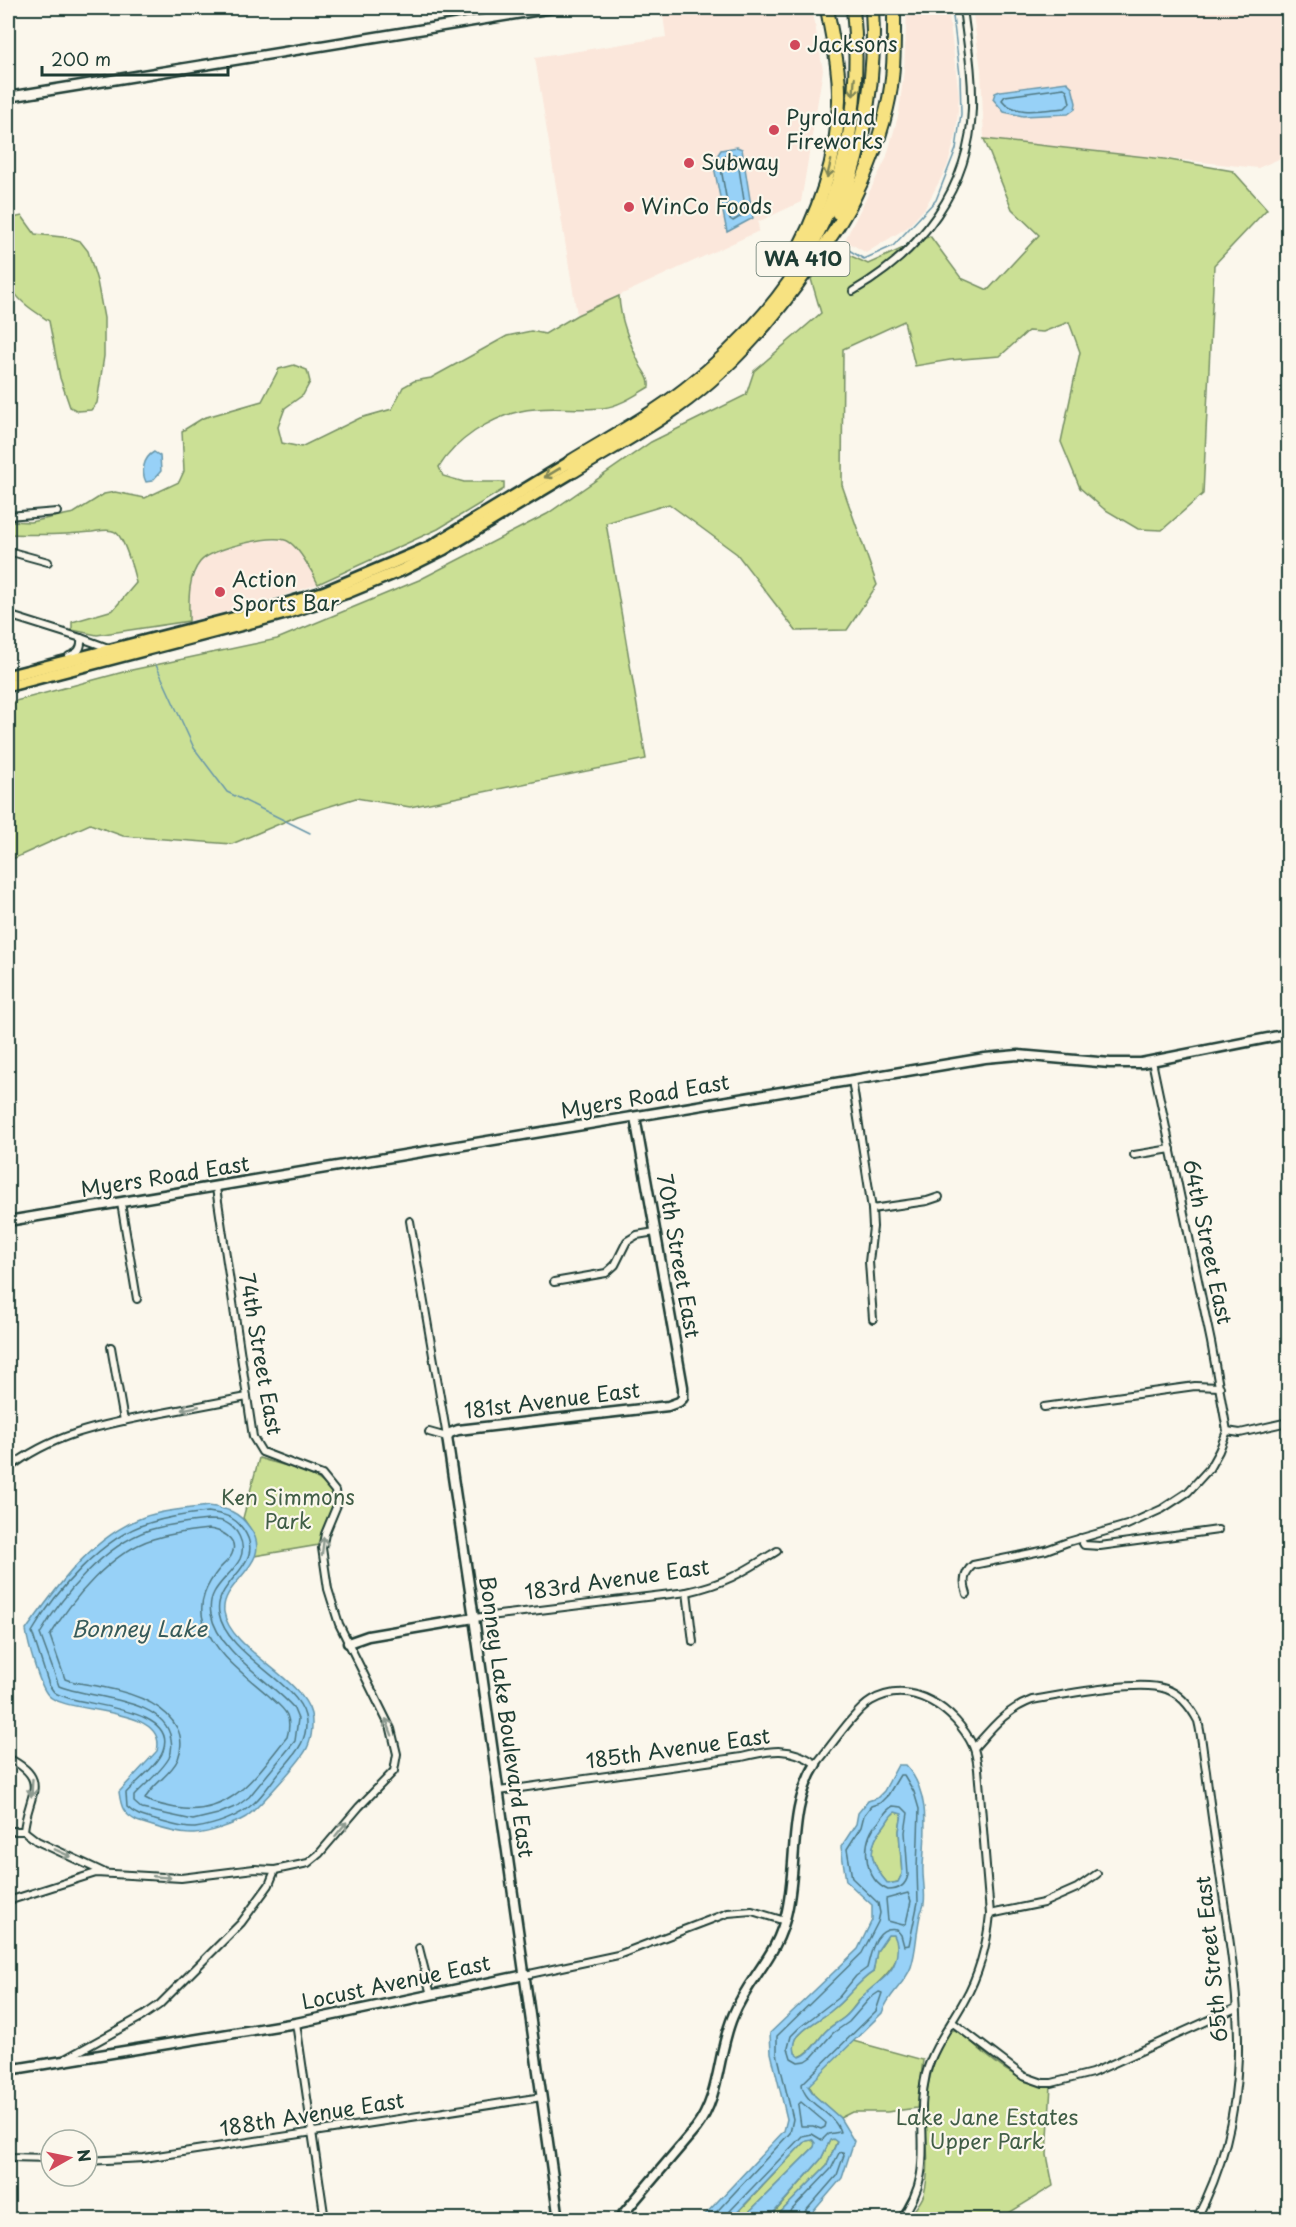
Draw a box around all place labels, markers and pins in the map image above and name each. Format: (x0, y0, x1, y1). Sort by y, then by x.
place label: Jacksons (807, 27, 898, 59)
marker: Jacksons (788, 38, 802, 52)
place label: Pyroland Fireworks (786, 100, 883, 156)
marker: Pyroland Fireworks (767, 123, 781, 137)
place label: Subway (701, 145, 779, 177)
marker: Subway (682, 156, 696, 170)
place label: WinCo Foods (641, 189, 772, 221)
marker: WinCo Foods (622, 200, 636, 214)
place label: Action Sports Bar (232, 562, 340, 618)
marker: Action Sports Bar (213, 585, 227, 599)

